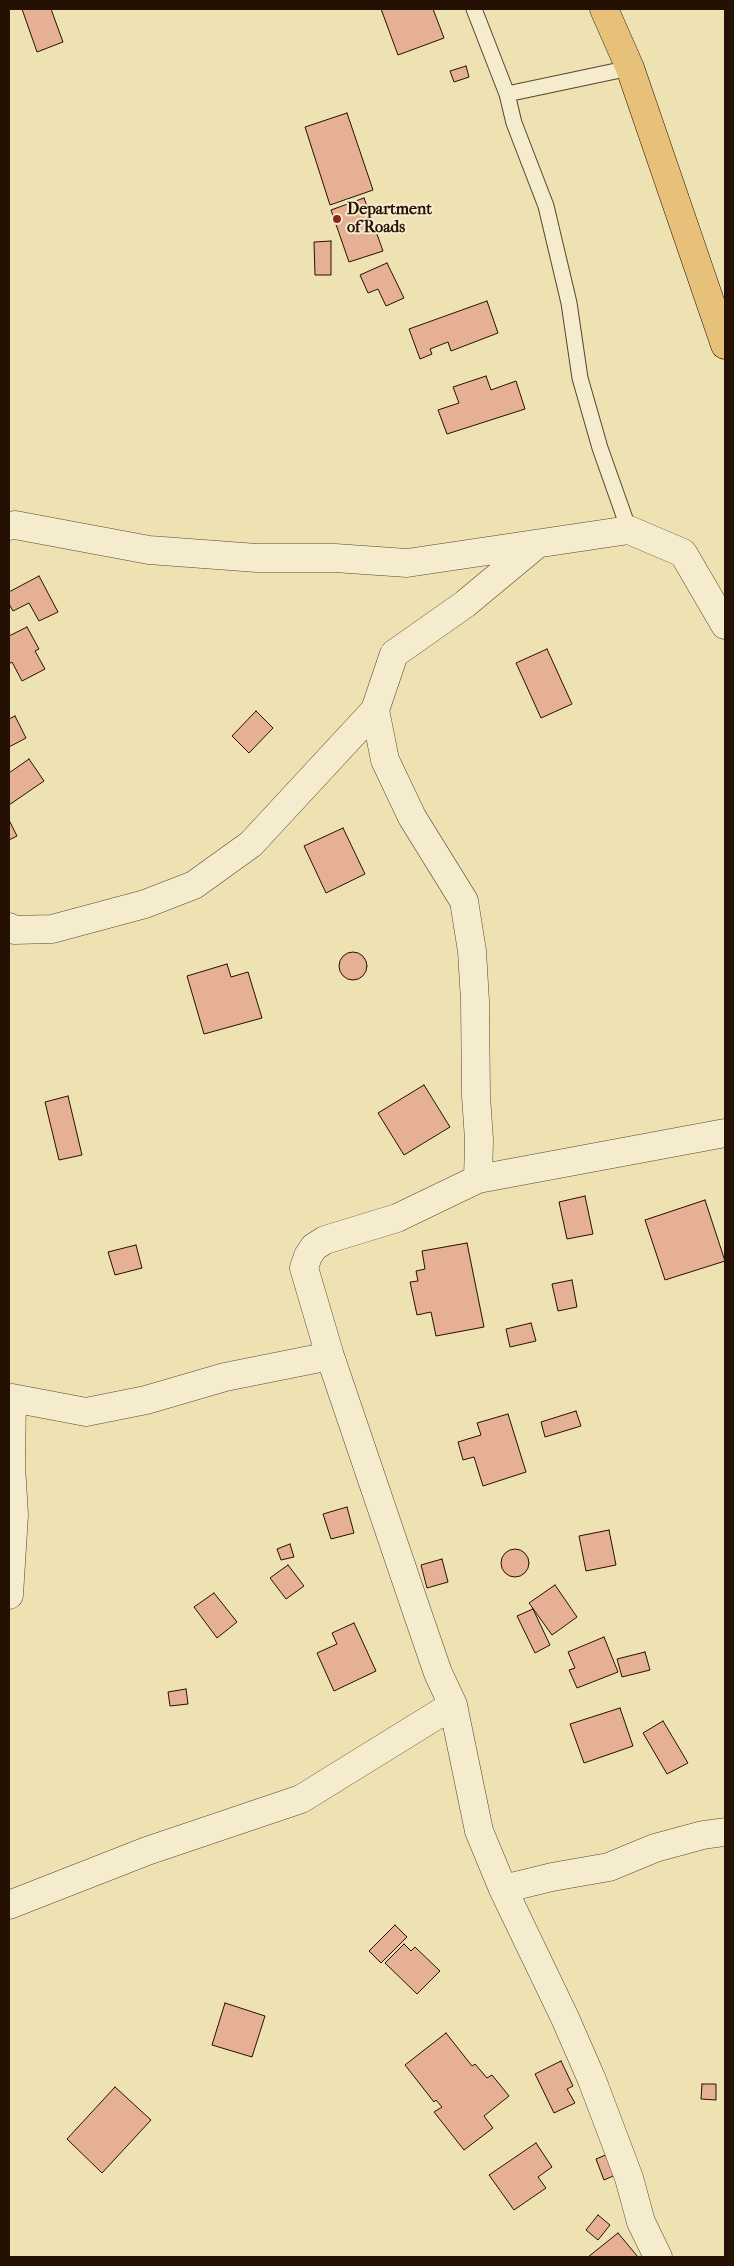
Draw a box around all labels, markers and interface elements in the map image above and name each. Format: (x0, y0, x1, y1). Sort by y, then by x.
place label: Department of Roads (347, 200, 432, 238)
marker: Department of Roads (331, 213, 343, 225)

